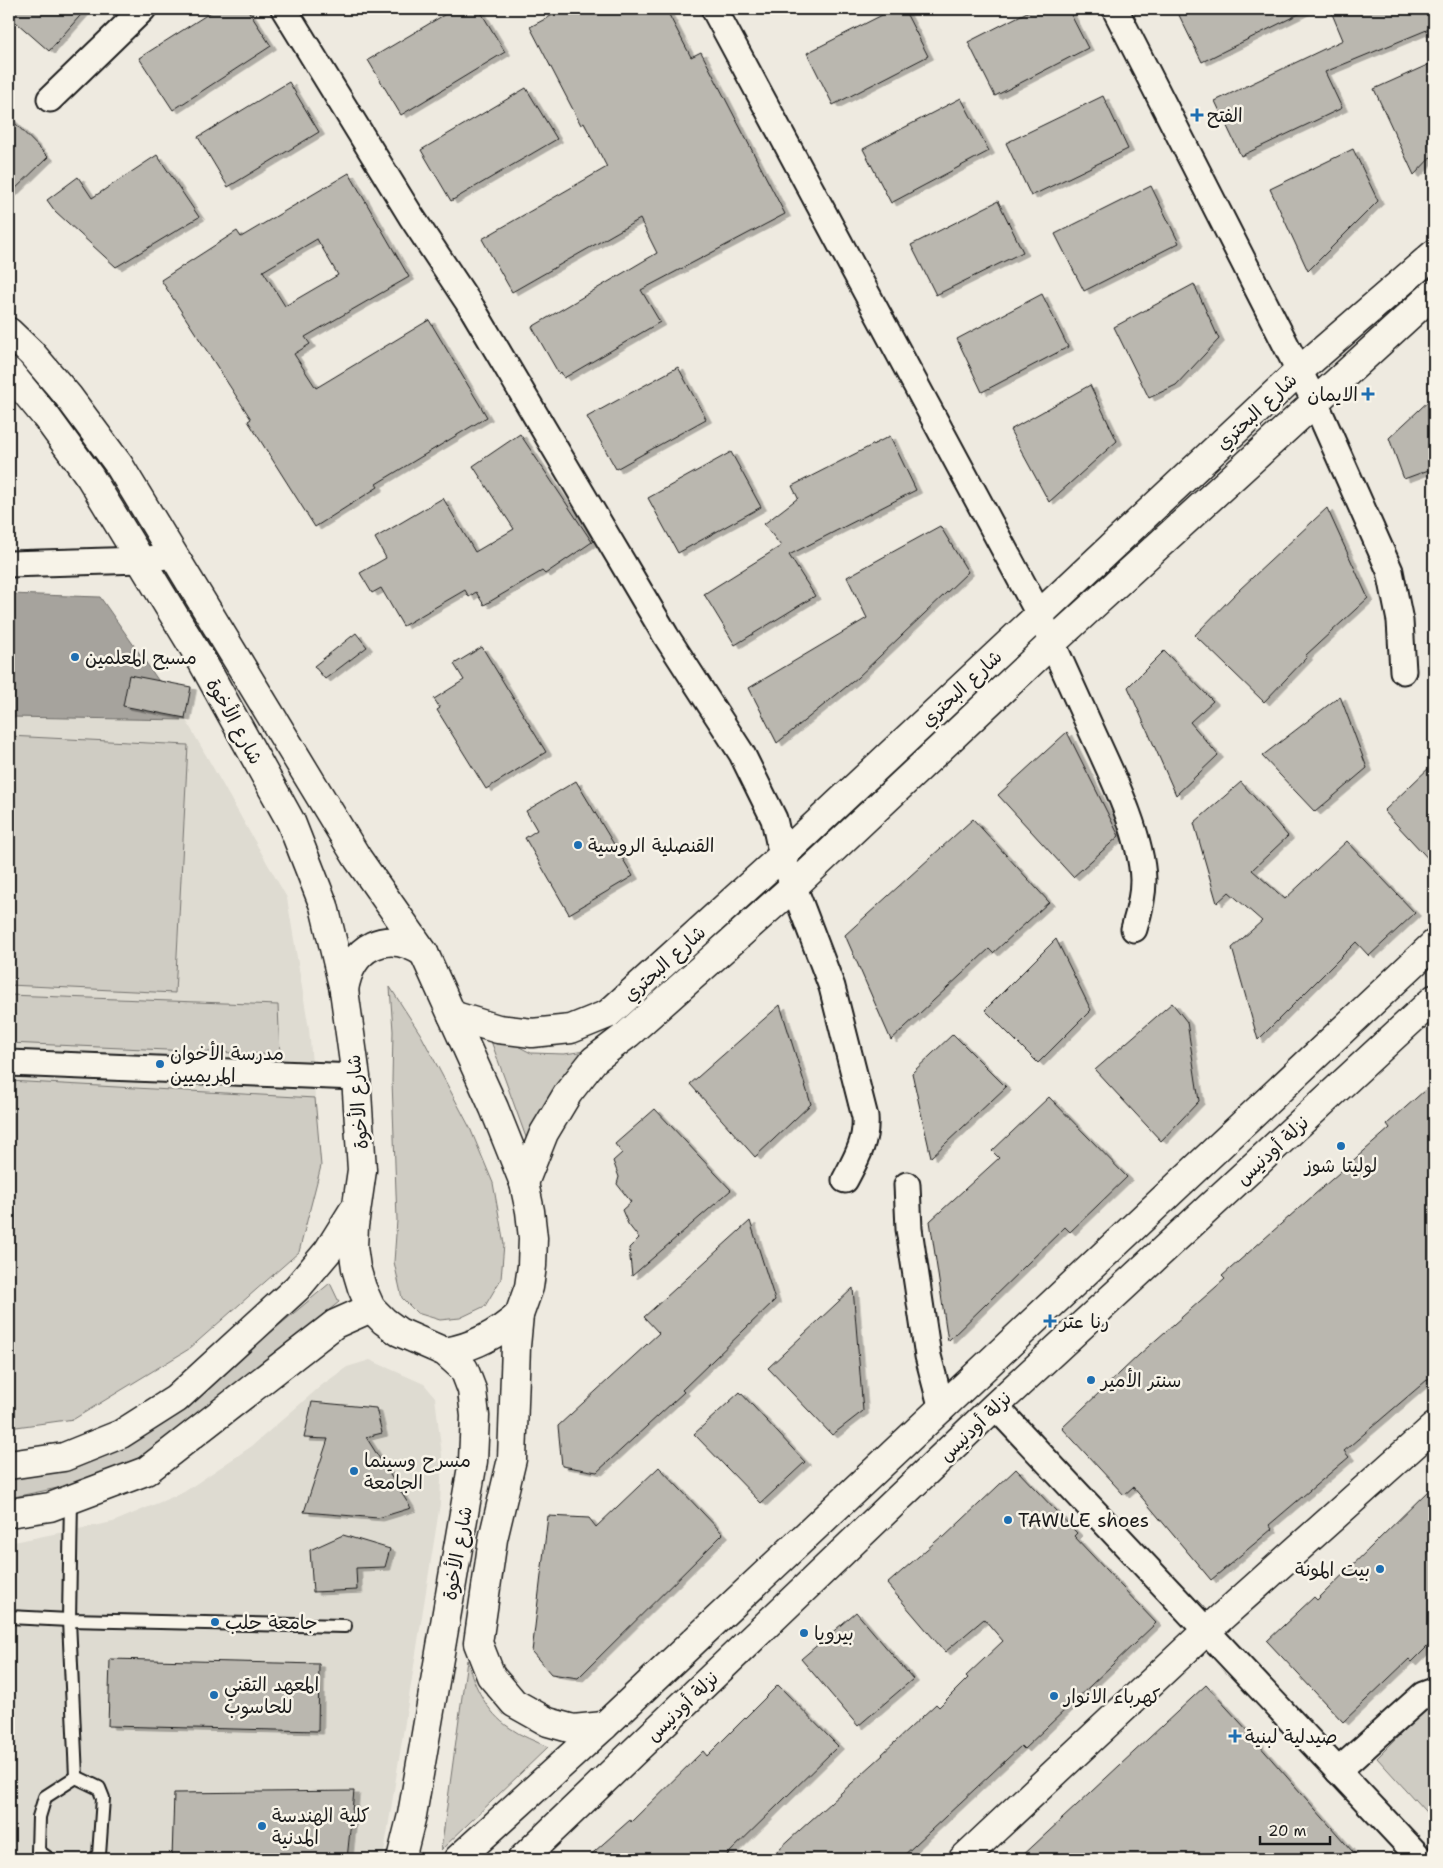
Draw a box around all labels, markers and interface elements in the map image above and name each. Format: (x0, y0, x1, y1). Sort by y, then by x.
place label: الفتح (1207, 103, 1243, 128)
marker: الفتح (1191, 109, 1203, 121)
street label: شارع البحتري (1210, 367, 1304, 457)
place label: الايمان (1307, 382, 1358, 407)
marker: الايمان (1362, 388, 1374, 400)
street label: شارع البحتري (915, 644, 1009, 734)
place label: مسبح المعلمين (85, 645, 197, 670)
marker: مسبح المعلمين (69, 651, 81, 663)
street label: شارع الأخوة (200, 674, 269, 769)
place label: القنصلية الروسية (588, 833, 714, 858)
marker: القنصلية الروسية (572, 839, 584, 851)
street label: شارع البحتري (618, 920, 712, 1008)
place label: مدرسة الأخوان المريميين (170, 1041, 284, 1088)
street label: شارع الأخوة (341, 1054, 375, 1150)
marker: مدرسة الأخوان المريميين (154, 1058, 166, 1070)
street label: نزلة أودنيس (1230, 1110, 1314, 1191)
marker: لوليتا شوز (1335, 1140, 1347, 1152)
place label: لوليتا شوز (1303, 1153, 1377, 1178)
place label: رنا عتر (1058, 1309, 1109, 1334)
marker: رنا عتر (1044, 1315, 1056, 1327)
place label: سنتر الأمير (1099, 1368, 1181, 1393)
marker: سنتر الأمير (1085, 1374, 1097, 1386)
street label: نزلة أودنيس (934, 1386, 1017, 1467)
place label: مسرح وسينما الجامعة (364, 1448, 471, 1495)
marker: مسرح وسينما الجامعة (348, 1465, 360, 1477)
street label: شارع الأخوة (437, 1504, 479, 1602)
place label: TAWLLE shoes (1018, 1508, 1149, 1533)
marker: TAWLLE shoes (1002, 1514, 1014, 1526)
place label: بيت المونة (1295, 1557, 1370, 1582)
marker: بيت المونة (1374, 1563, 1386, 1575)
place label: جامعة حلب (225, 1610, 318, 1635)
marker: جامعة حلب (209, 1616, 221, 1628)
place label: بيرويا (814, 1621, 854, 1646)
marker: بيرويا (798, 1627, 810, 1639)
street label: نزلة أودنيس (641, 1666, 724, 1747)
place label: المعهد التقني للحاسوب (224, 1672, 319, 1719)
place label: كهرباء الانوار (1062, 1684, 1161, 1709)
marker: المعهد التقني للحاسوب (208, 1689, 220, 1701)
marker: كهرباء الانوار (1048, 1690, 1060, 1702)
place label: صيدلية لبنية (1245, 1724, 1337, 1749)
marker: صيدلية لبنية (1229, 1730, 1241, 1742)
place label: كلية الهندسة المدنية (272, 1803, 370, 1850)
scale bar (1260, 1813, 1330, 1845)
marker: كلية الهندسة المدنية (256, 1820, 268, 1832)
text: 20 m (1268, 1821, 1307, 1841)

